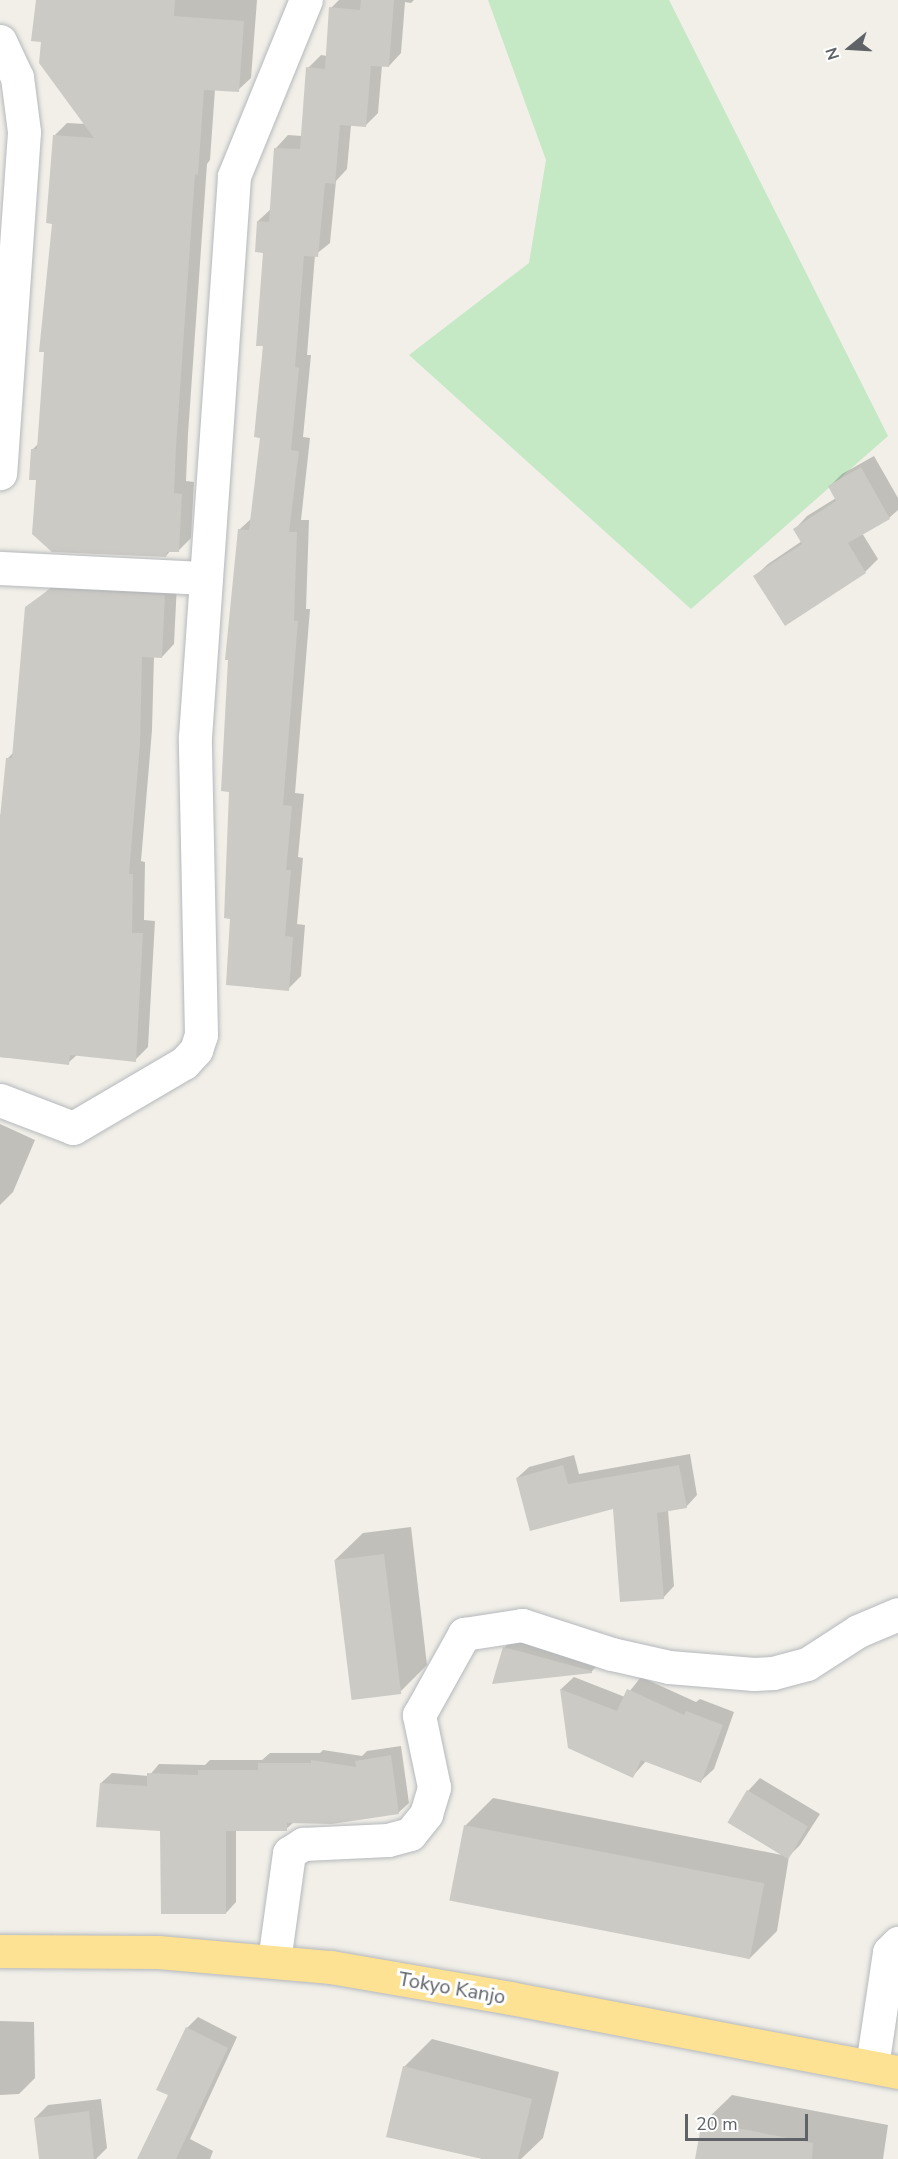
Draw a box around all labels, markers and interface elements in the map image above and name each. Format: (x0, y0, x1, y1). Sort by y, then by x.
north arrow (820, 18, 880, 78)
text: N (821, 44, 845, 63)
street label: Tokyo Kanjo (397, 1967, 507, 2009)
scale bar (688, 2102, 811, 2140)
text: 20 m (696, 2112, 738, 2136)

